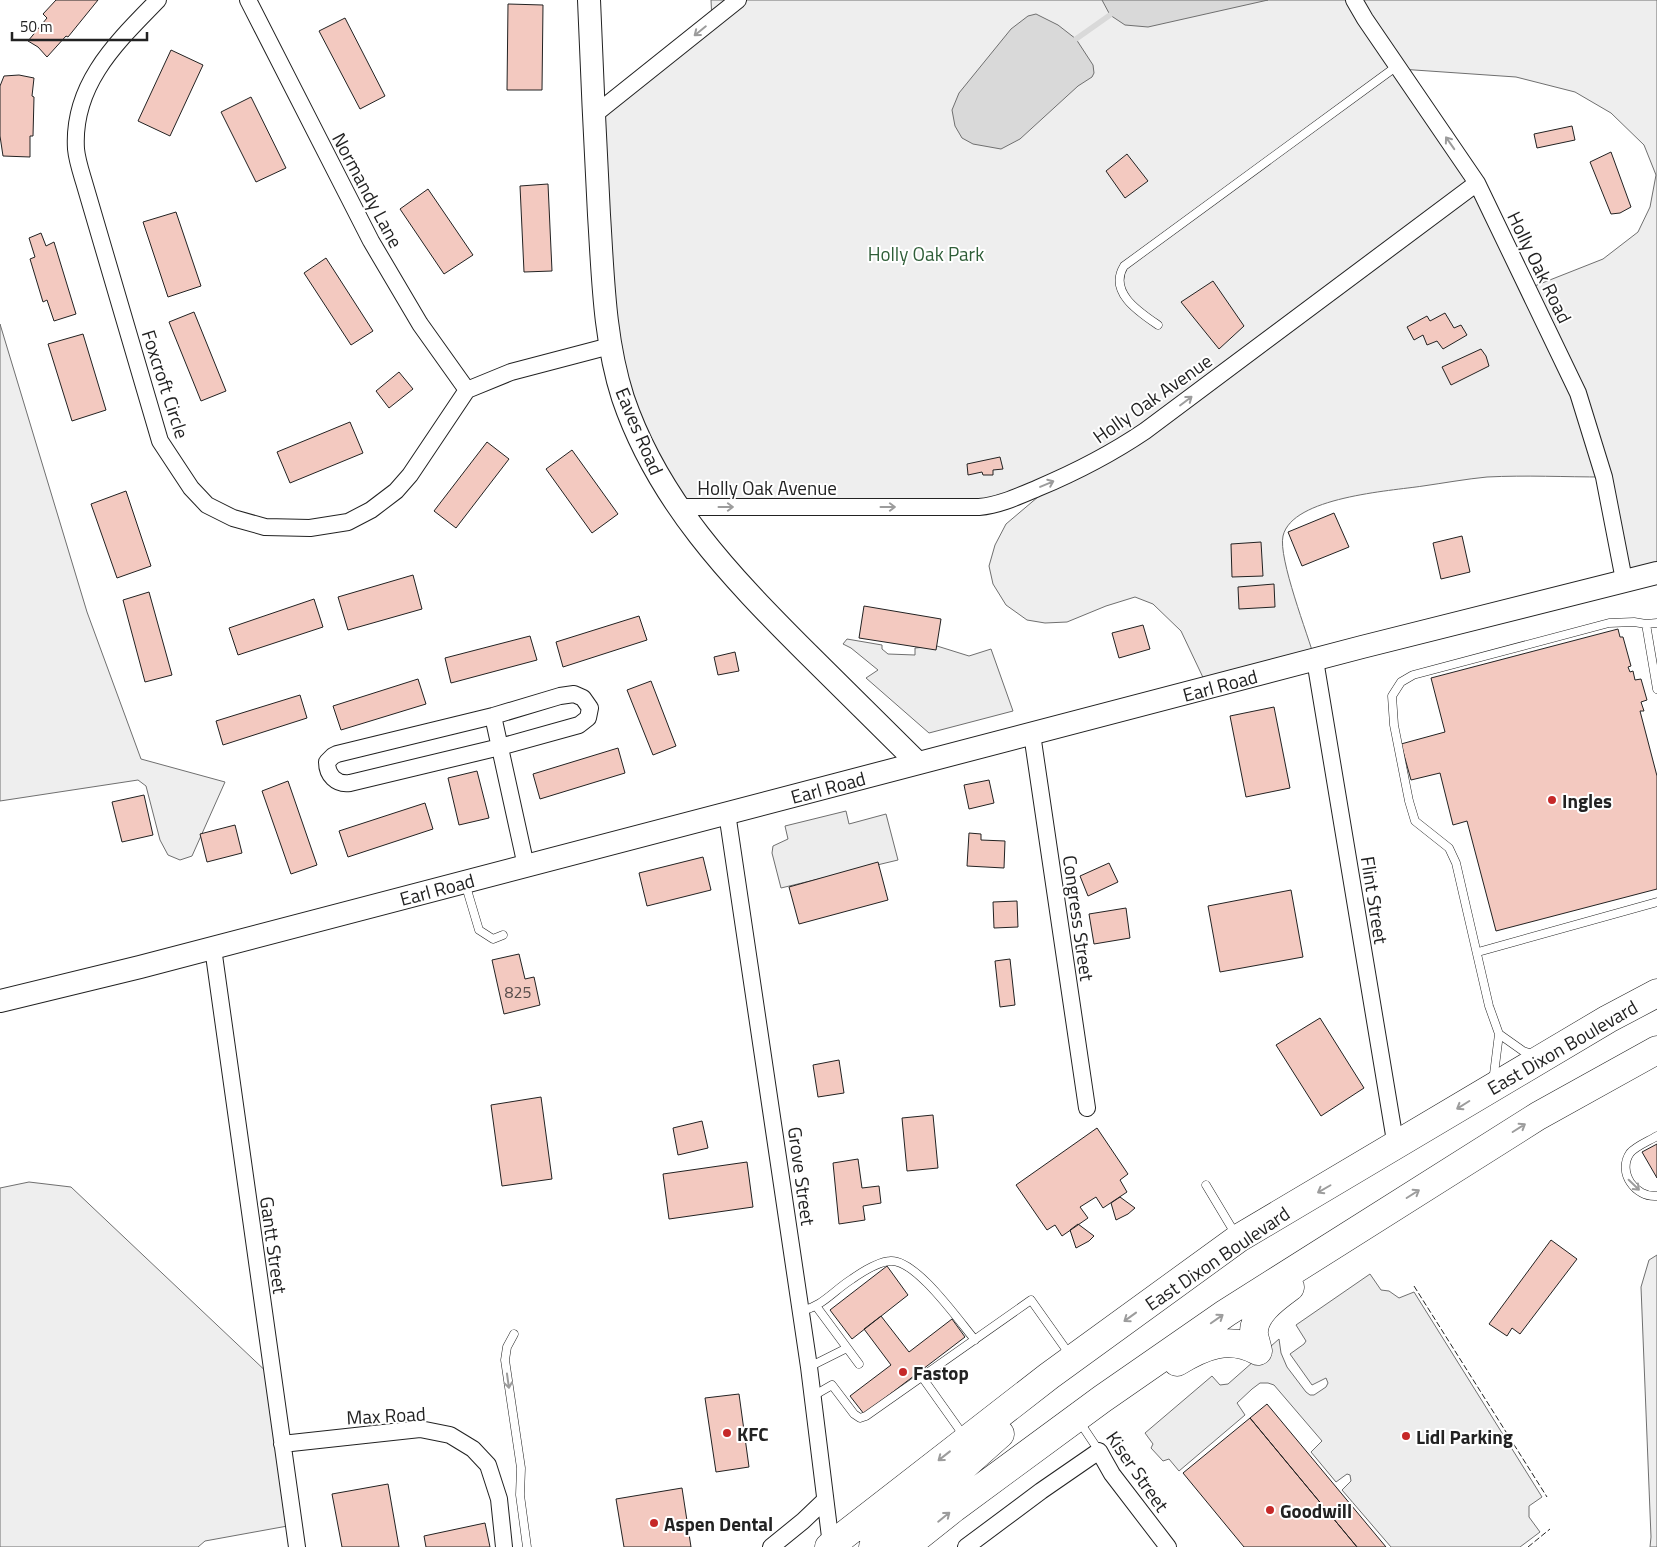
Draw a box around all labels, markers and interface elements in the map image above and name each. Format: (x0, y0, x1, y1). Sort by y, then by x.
scale bar (12, 10, 148, 42)
text: 50 m (20, 15, 53, 38)
one-way arrow (693, 25, 706, 36)
street label: Normandy Lane (325, 127, 411, 253)
one-way arrow (1445, 136, 1455, 150)
street label: Holly Oak Road (1500, 206, 1580, 328)
park label: Holly Oak Park (868, 239, 984, 268)
street label: Foxcroft Circle (135, 326, 197, 442)
street label: Holly Oak Avenue (1086, 346, 1218, 450)
street label: Eaves Road (609, 383, 671, 479)
one-way arrow (1178, 396, 1192, 406)
street label: Holly Oak Avenue (697, 473, 837, 502)
one-way arrow (1039, 479, 1054, 489)
one-way arrow (718, 502, 734, 512)
one-way arrow (880, 502, 896, 512)
street label: Earl Road (1179, 661, 1261, 709)
street label: Earl Road (787, 763, 869, 811)
place label: Ingles (1562, 786, 1612, 815)
marker: Ingles (1546, 794, 1558, 806)
street label: Congress Street (1056, 853, 1102, 983)
street label: Flint Street (1354, 854, 1396, 946)
street label: Earl Road (396, 865, 478, 913)
house number: 825 (505, 980, 531, 1004)
street label: East Dixon Boulevard (1481, 992, 1643, 1102)
one-way arrow (1457, 1101, 1471, 1111)
one-way arrow (1511, 1123, 1525, 1133)
street label: Grove Street (781, 1125, 823, 1228)
one-way arrow (1628, 1179, 1640, 1191)
one-way arrow (1317, 1184, 1331, 1194)
one-way arrow (1406, 1189, 1420, 1199)
street label: Gantt Street (253, 1195, 295, 1296)
street label: East Dixon Boulevard (1139, 1199, 1295, 1317)
one-way arrow (1123, 1312, 1137, 1322)
one-way arrow (1210, 1314, 1224, 1324)
place label: Fastop (913, 1358, 969, 1387)
marker: Fastop (897, 1366, 909, 1378)
one-way arrow (503, 1372, 513, 1388)
street label: Max Road (346, 1398, 426, 1432)
place label: KFC (737, 1419, 769, 1448)
place label: Lidl Parking (1416, 1422, 1513, 1451)
street label: Kiser Street (1099, 1425, 1177, 1518)
marker: KFC (721, 1427, 733, 1439)
marker: Lidl Parking (1400, 1430, 1412, 1442)
one-way arrow (938, 1451, 951, 1462)
place label: Goodwill (1280, 1496, 1352, 1525)
marker: Goodwill (1264, 1504, 1276, 1516)
place label: Aspen Dental (664, 1509, 773, 1538)
one-way arrow (937, 1511, 950, 1522)
marker: Aspen Dental (648, 1517, 660, 1529)

